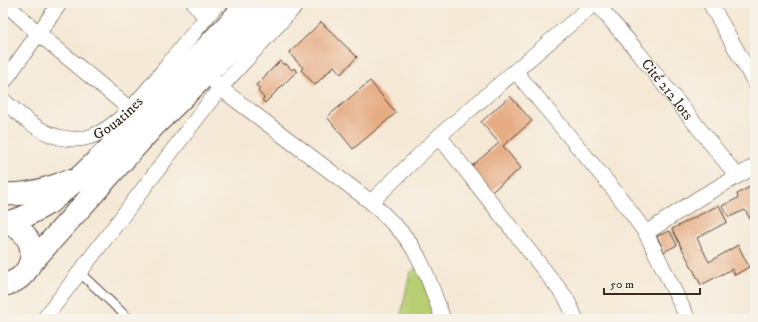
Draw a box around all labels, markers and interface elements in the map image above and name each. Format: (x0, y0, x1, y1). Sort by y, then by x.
street label: Cité 212 lots (637, 55, 698, 124)
street label: Gouatines (90, 92, 147, 144)
scale bar (604, 270, 700, 296)
text: 50 m (610, 277, 634, 292)

